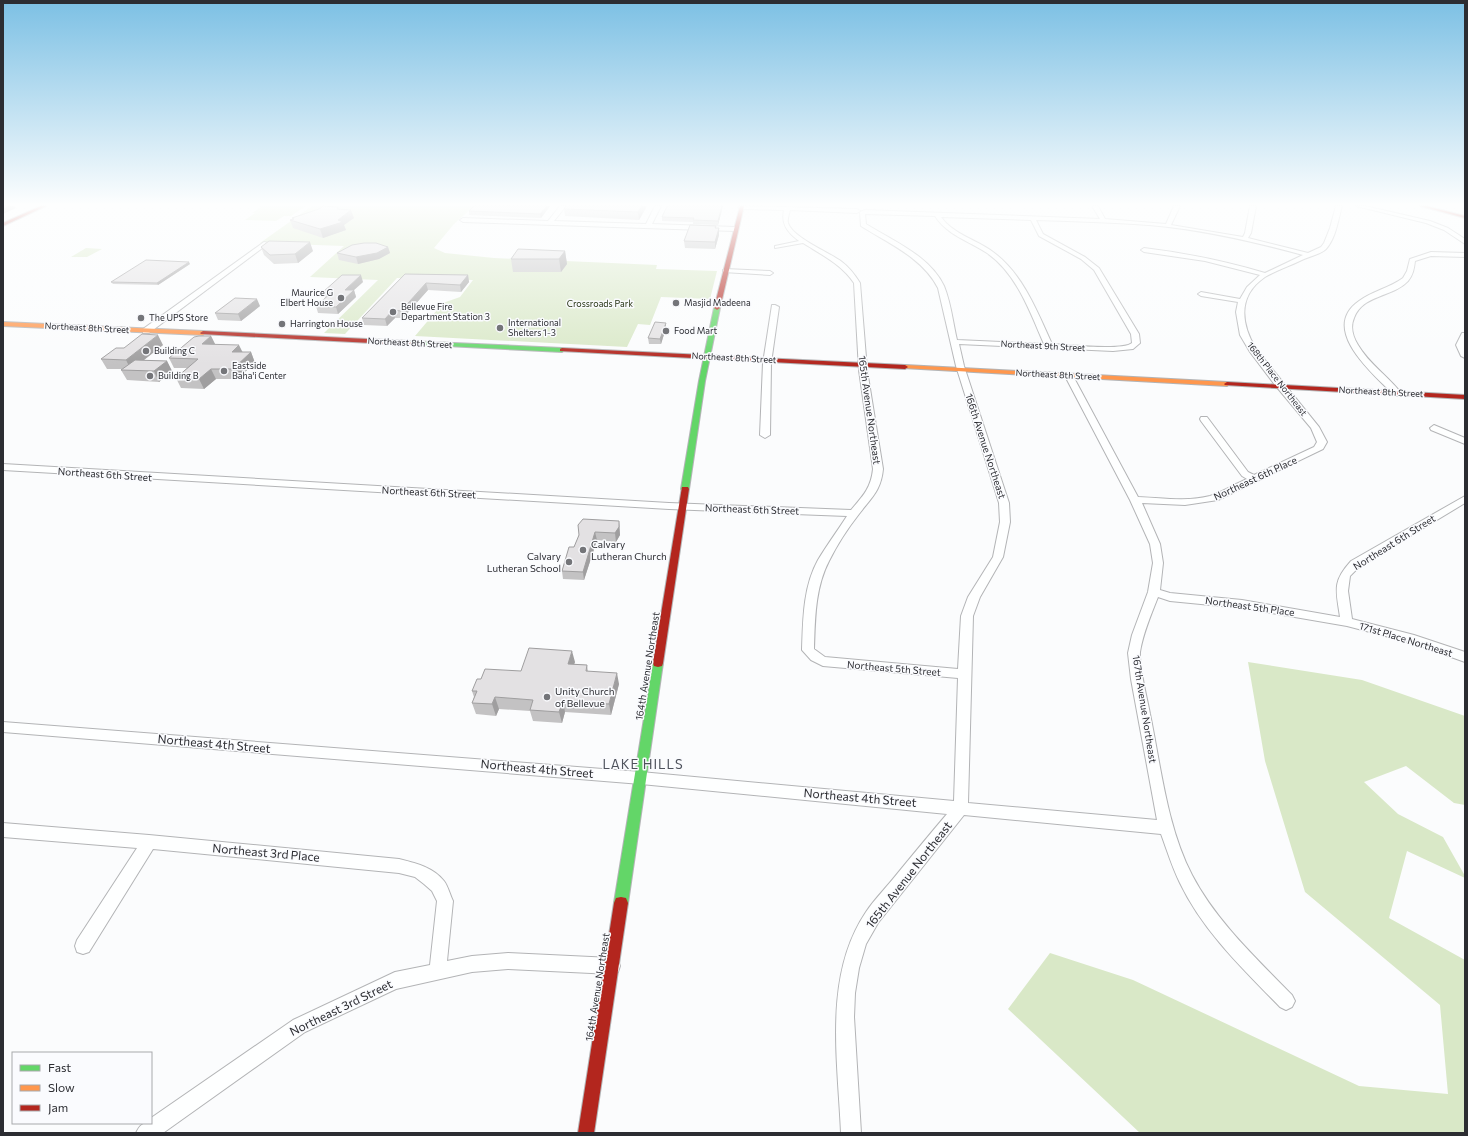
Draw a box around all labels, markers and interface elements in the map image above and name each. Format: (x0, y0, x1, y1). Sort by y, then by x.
place label: Maurice G Elbert House (280, 287, 333, 308)
marker: Maurice G Elbert House (336, 293, 346, 303)
place label: Masjid Madeena (684, 297, 751, 308)
park label: Crossroads Park (567, 298, 633, 309)
marker: Masjid Madeena (671, 298, 681, 308)
place label: Bellevue Fire Department Station 3 (401, 301, 490, 322)
marker: Bellevue Fire Department Station 3 (388, 307, 398, 317)
place label: The UPS Store (149, 312, 208, 323)
marker: The UPS Store (136, 313, 146, 323)
place label: International Shelters 1-3 (508, 317, 561, 338)
place label: Harrington House (290, 318, 363, 329)
marker: Harrington House (277, 319, 287, 329)
street label: Northeast 8th Street (44, 320, 130, 335)
marker: International Shelters 1-3 (495, 323, 505, 333)
place label: Food Mart (674, 325, 717, 336)
marker: Food Mart (661, 326, 671, 336)
street label: Northeast 8th Street (367, 335, 453, 350)
street label: Northeast 9th Street (1000, 338, 1086, 353)
street label: 168th Place Northeast (1245, 340, 1310, 418)
place label: Building C (154, 345, 195, 356)
marker: Building C (141, 346, 151, 356)
street label: Northeast 8th Street (691, 350, 777, 365)
street label: 165th Avenue Northeast (856, 355, 884, 465)
place label: Eastside Baha'i Center (232, 360, 287, 381)
marker: Eastside Baha'i Center (219, 366, 229, 376)
street label: Northeast 8th Street (1015, 367, 1101, 382)
place label: Building B (158, 370, 199, 381)
marker: Building B (145, 371, 155, 381)
street label: Northeast 8th Street (1338, 384, 1424, 399)
street label: 166th Avenue Northeast (963, 392, 1009, 500)
street label: Northeast 6th Place (1211, 453, 1299, 503)
street label: Northeast 6th Street (57, 465, 153, 483)
street label: Northeast 6th Street (382, 484, 476, 500)
street label: Northeast 6th Street (705, 501, 799, 517)
street label: Northeast 6th Street (1351, 512, 1437, 572)
place label: Calvary Lutheran Church (591, 538, 667, 562)
marker: Calvary Lutheran Church (578, 545, 588, 555)
place label: Calvary Lutheran School (487, 550, 561, 574)
marker: Calvary Lutheran School (564, 557, 574, 567)
street label: Northeast 5th Place (1205, 594, 1295, 618)
street label: 164th Avenue Northeast (632, 611, 662, 721)
street label: 171st Place Northeast (1358, 619, 1454, 659)
street label: 167th Avenue Northeast (1131, 654, 1159, 764)
street label: Northeast 5th Street (847, 658, 941, 678)
place label: Unity Church of Bellevue (555, 685, 614, 709)
marker: Unity Church of Bellevue (542, 692, 552, 702)
street label: Northeast 4th Street (157, 731, 271, 755)
street label: Northeast 4th Street (480, 756, 594, 780)
district label: LAKE HILLS (602, 756, 684, 772)
street label: Northeast 4th Street (803, 785, 917, 809)
street label: 165th Avenue Northeast (862, 818, 954, 930)
street label: Northeast 3rd Place (212, 840, 320, 864)
street label: 164th Avenue Northeast (582, 932, 612, 1042)
street label: Northeast 3rd Street (287, 976, 394, 1038)
legend (12, 1052, 152, 1124)
text: Fast (48, 1060, 71, 1074)
text: Slow (48, 1080, 75, 1094)
text: Jam (48, 1100, 68, 1115)

